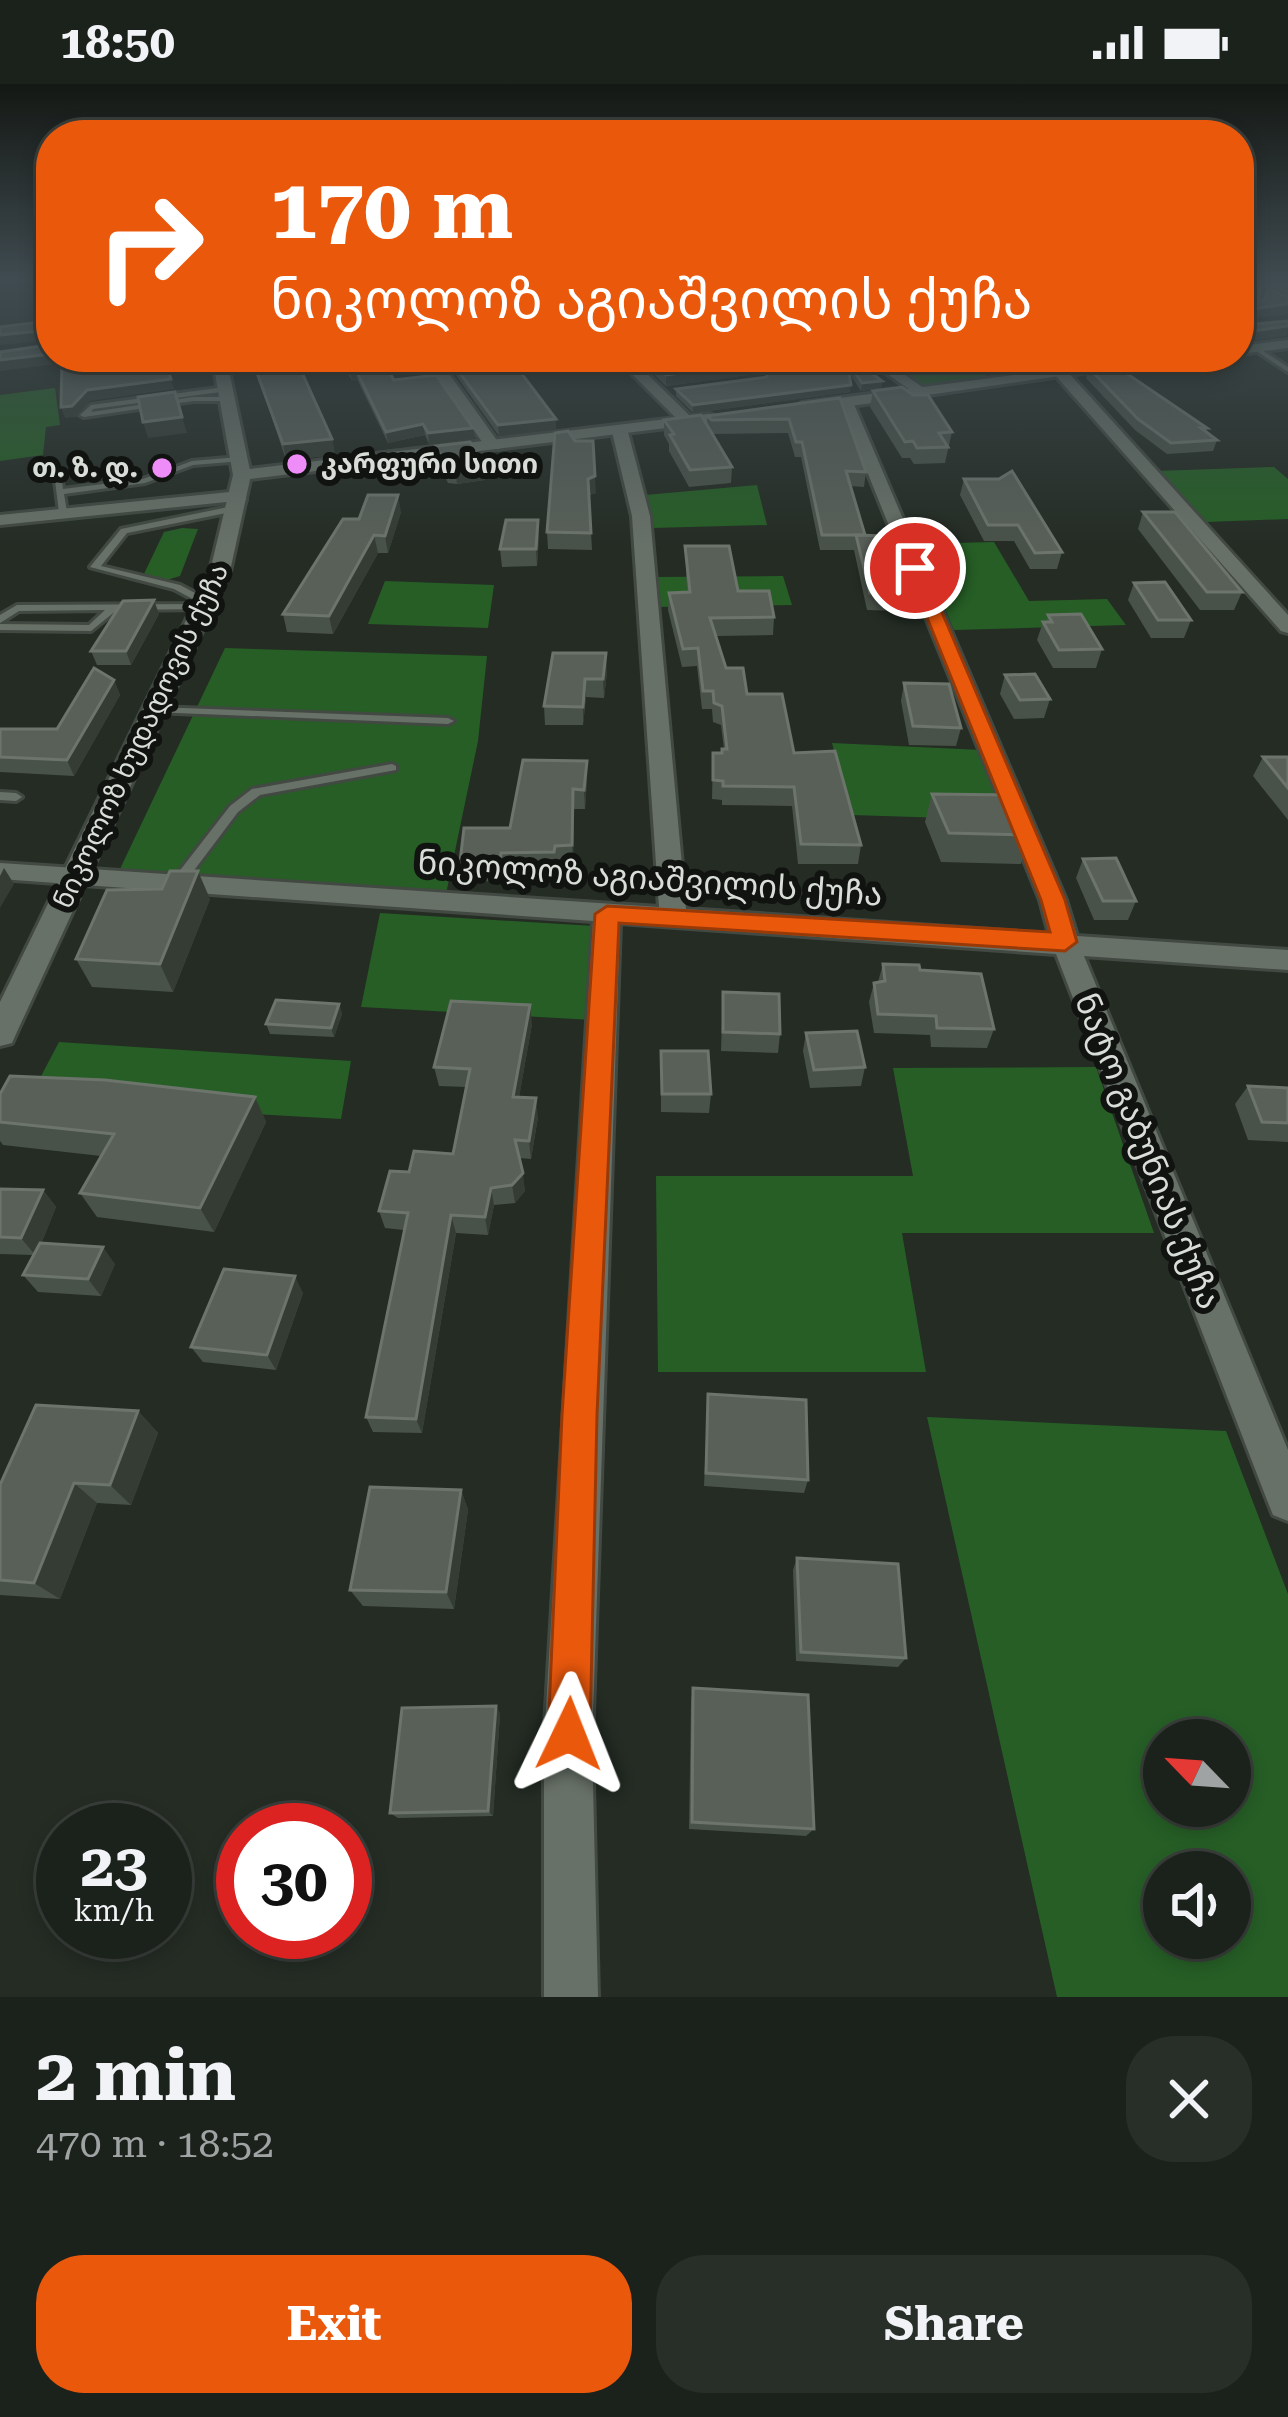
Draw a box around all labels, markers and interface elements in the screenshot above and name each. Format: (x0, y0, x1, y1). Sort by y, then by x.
text: 18:50 (60, 16, 175, 69)
text: 170 m (270, 160, 513, 258)
icon: right (72, 168, 228, 324)
text: ნიკოლოზ აგიაშვილის ქუჩა (270, 268, 1032, 331)
place label: კარფური სითი (321, 448, 538, 480)
marker: კარფური სითი (284, 451, 310, 477)
place label: თ. ზ. დ. (32, 452, 138, 485)
marker: თ. ზ. დ. (149, 455, 175, 481)
pin (864, 517, 966, 619)
icon: arrive (882, 535, 948, 601)
street label: ნიკოლოზ ხუდადოვის ქუჩა (47, 559, 235, 913)
street label: ნიკოლოზ აგიაშვილის ქუჩა (416, 842, 884, 915)
street label: ნატო გაბუნიას ქუჩა (1067, 987, 1229, 1315)
position arrow (506, 1671, 632, 1797)
north arrow (1143, 1719, 1251, 1827)
map controls (1143, 1719, 1251, 1959)
speed limit sign: 30 (216, 1803, 372, 1959)
text: 23 (80, 1830, 148, 1901)
button: sound (1143, 1851, 1251, 1959)
text: km/h (74, 1893, 154, 1928)
text: 2 min (36, 2033, 236, 2118)
button: close (1126, 2036, 1252, 2162)
text: 470 m · 18:52 (36, 2121, 274, 2167)
button: Exit (36, 2255, 632, 2393)
button: Share (656, 2255, 1252, 2393)

